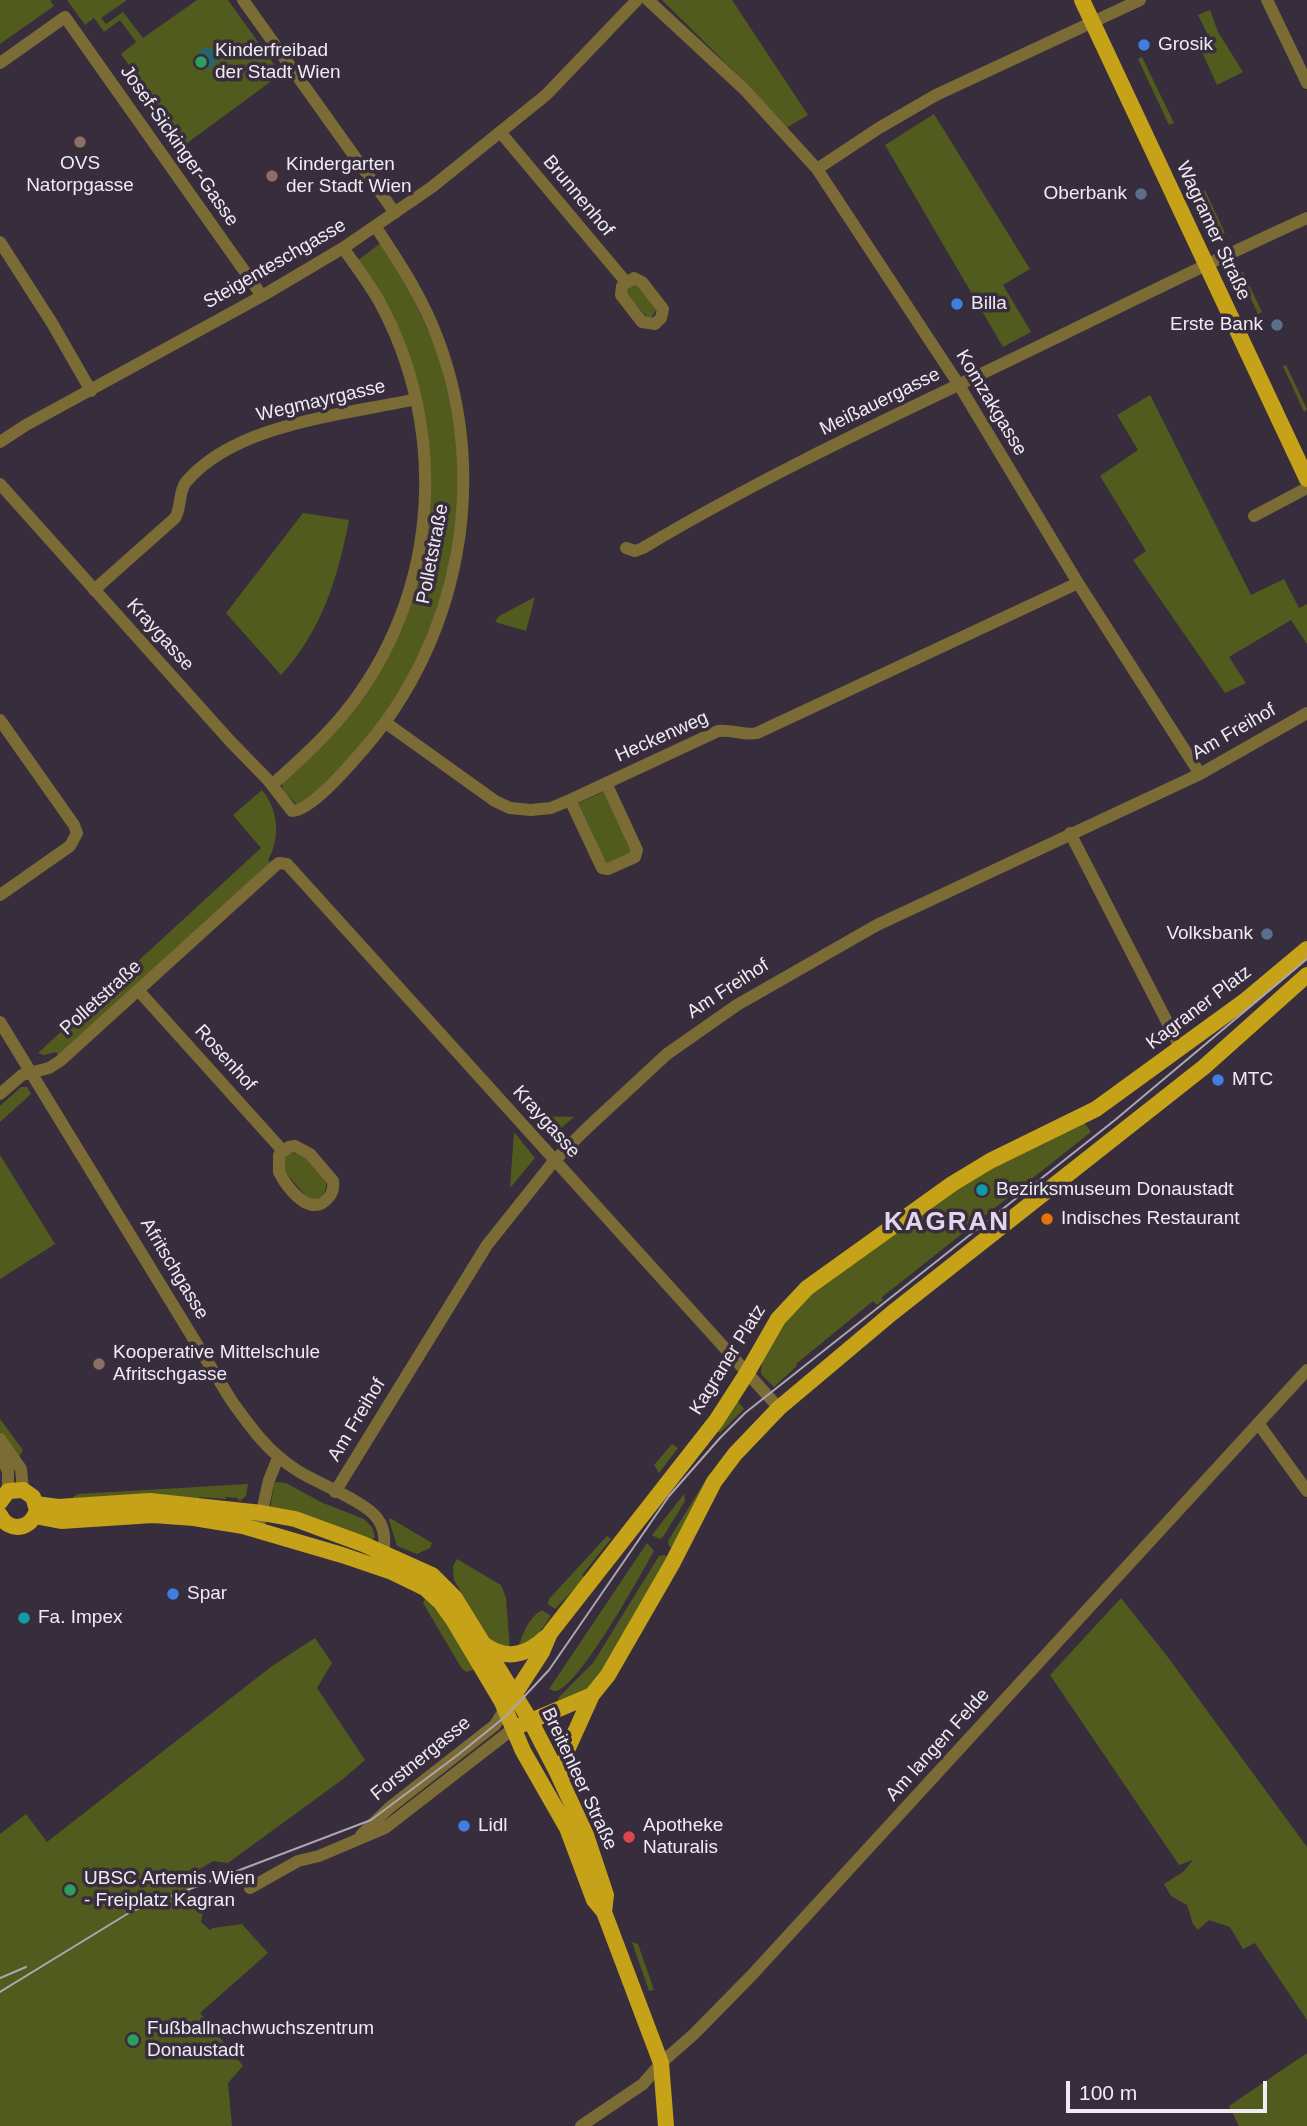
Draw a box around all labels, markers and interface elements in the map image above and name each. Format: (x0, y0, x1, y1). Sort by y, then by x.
place label: Grosik (1158, 34, 1213, 56)
marker: Grosik (1136, 37, 1152, 53)
place label: Kinderfreibad der Stadt Wien (215, 40, 341, 84)
marker: Kinderfreibad der Stadt Wien (193, 54, 209, 70)
street label: Josef-Sickinger-Gasse (115, 61, 243, 231)
marker: OVS Natorpgasse (72, 134, 88, 150)
street label: Brunnenhof (538, 151, 618, 241)
place label: OVS Natorpgasse (26, 153, 134, 197)
place label: Kindergarten der Stadt Wien (286, 154, 412, 198)
street label: Wagramer Straße (1171, 158, 1255, 304)
marker: Kindergarten der Stadt Wien (264, 168, 280, 184)
place label: Oberbank (1044, 183, 1127, 205)
marker: Oberbank (1133, 186, 1149, 202)
street label: Steigenteschgasse (200, 214, 350, 314)
place label: Billa (971, 293, 1007, 315)
marker: Billa (949, 296, 965, 312)
place label: Erste Bank (1170, 314, 1263, 336)
marker: Erste Bank (1269, 317, 1285, 333)
street label: Komzakgasse (950, 346, 1032, 460)
street label: Meißauergasse (816, 363, 944, 441)
street label: Wegmayrgasse (254, 375, 388, 427)
street label: Polletstraße (412, 502, 454, 606)
street label: Kraygasse (121, 594, 199, 676)
street label: Am Freihof (1188, 699, 1280, 765)
street label: Heckenweg (612, 706, 712, 768)
place label: Volksbank (1166, 923, 1253, 945)
marker: Volksbank (1259, 926, 1275, 942)
street label: Am Freihof (683, 954, 773, 1024)
street label: Polletstraße (56, 956, 146, 1040)
street label: Kagraner Platz (1142, 961, 1256, 1055)
street label: Rosenhof (189, 1020, 261, 1096)
place label: MTC (1232, 1069, 1273, 1091)
marker: MTC (1210, 1072, 1226, 1088)
street label: Kraygasse (507, 1081, 585, 1163)
place label: Bezirksmuseum Donaustadt (996, 1179, 1234, 1201)
marker: Bezirksmuseum Donaustadt (974, 1182, 990, 1198)
district label: KAGRAN (885, 1207, 1009, 1239)
place label: Indisches Restaurant (1061, 1208, 1239, 1230)
marker: Indisches Restaurant (1039, 1211, 1055, 1227)
street label: Afritschgasse (135, 1214, 213, 1324)
street label: Kagraner Platz (685, 1301, 771, 1419)
place label: Kooperative Mittelschule Afritschgasse (113, 1342, 320, 1386)
marker: Kooperative Mittelschule Afritschgasse (91, 1356, 107, 1372)
street label: Am Freihof (323, 1374, 391, 1466)
place label: Spar (187, 1583, 227, 1605)
marker: Spar (165, 1586, 181, 1602)
place label: Fa. Impex (38, 1607, 122, 1629)
marker: Fa. Impex (16, 1610, 32, 1626)
street label: Am langen Felde (881, 1684, 995, 1806)
street label: Breitenleer Straße (536, 1704, 622, 1854)
street label: Forstnergasse (367, 1712, 475, 1806)
place label: Lidl (478, 1815, 508, 1837)
place label: Apotheke Naturalis (643, 1815, 723, 1859)
marker: Lidl (456, 1818, 472, 1834)
marker: Apotheke Naturalis (621, 1829, 637, 1845)
place label: UBSC Artemis Wien - Freiplatz Kagran (84, 1868, 255, 1912)
marker: UBSC Artemis Wien - Freiplatz Kagran (62, 1882, 78, 1898)
place label: Fußballnachwuchszentrum Donaustadt (147, 2018, 374, 2062)
marker: Fußballnachwuchszentrum Donaustadt (125, 2032, 141, 2048)
scale bar (1069, 2066, 1270, 2110)
text: 100 m (1079, 2081, 1137, 2104)

